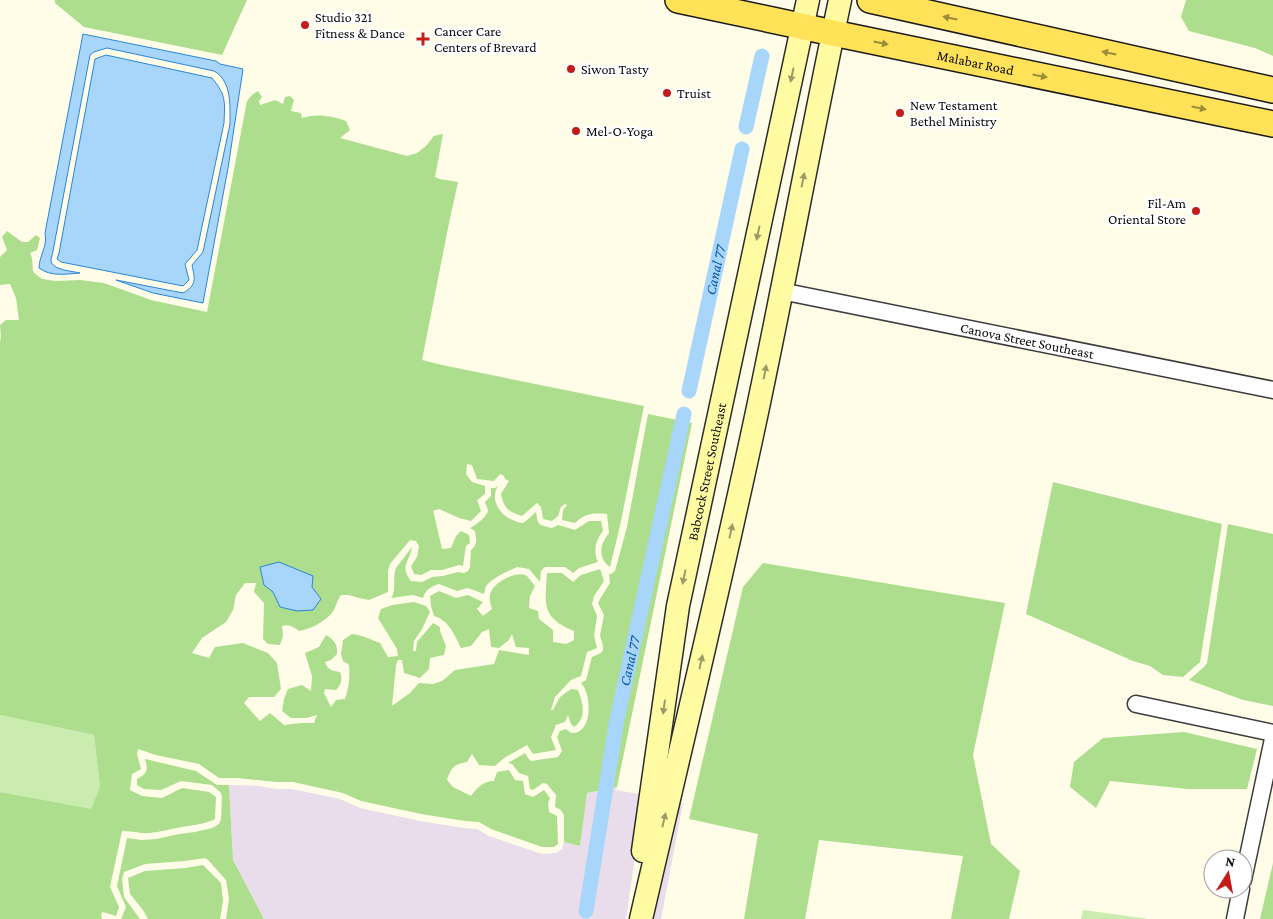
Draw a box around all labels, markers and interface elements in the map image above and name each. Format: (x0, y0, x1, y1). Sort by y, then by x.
place label: Studio 321 Fitness & Dance (315, 9, 405, 41)
one-way arrow (943, 14, 958, 22)
marker: Studio 321 Fitness & Dance (299, 19, 311, 31)
place label: Cancer Care Centers of Brevard (434, 23, 537, 55)
marker: Cancer Care Centers of Brevard (416, 32, 430, 46)
one-way arrow (873, 39, 889, 47)
street label: Malabar Road (936, 47, 1016, 78)
one-way arrow (1100, 48, 1116, 56)
place label: Siwon Tasty (581, 61, 649, 77)
marker: Siwon Tasty (565, 63, 577, 75)
one-way arrow (788, 67, 796, 83)
one-way arrow (1033, 72, 1048, 80)
place label: Truist (677, 85, 711, 101)
marker: Truist (661, 87, 673, 99)
place label: New Testament Bethel Ministry (910, 97, 998, 129)
one-way arrow (1192, 105, 1208, 113)
marker: New Testament Bethel Ministry (894, 107, 906, 119)
place label: Mel-O-Yoga (586, 123, 654, 139)
marker: Mel-O-Yoga (570, 125, 582, 137)
one-way arrow (799, 172, 807, 187)
place label: Fil-Am Oriental Store (1108, 195, 1186, 227)
marker: Fil-Am Oriental Store (1190, 205, 1202, 217)
one-way arrow (754, 226, 762, 241)
water label: Canal 77 (702, 242, 729, 296)
street label: Canova Street Southeast (959, 319, 1096, 362)
one-way arrow (761, 364, 769, 380)
street label: Babcock Street Southeast (684, 401, 729, 542)
one-way arrow (727, 522, 735, 538)
one-way arrow (680, 570, 688, 585)
water label: Canal 77 (617, 633, 643, 687)
one-way arrow (697, 655, 705, 670)
one-way arrow (659, 699, 667, 715)
one-way arrow (660, 813, 668, 828)
north arrow (1203, 849, 1253, 899)
text: N (1224, 852, 1237, 870)

